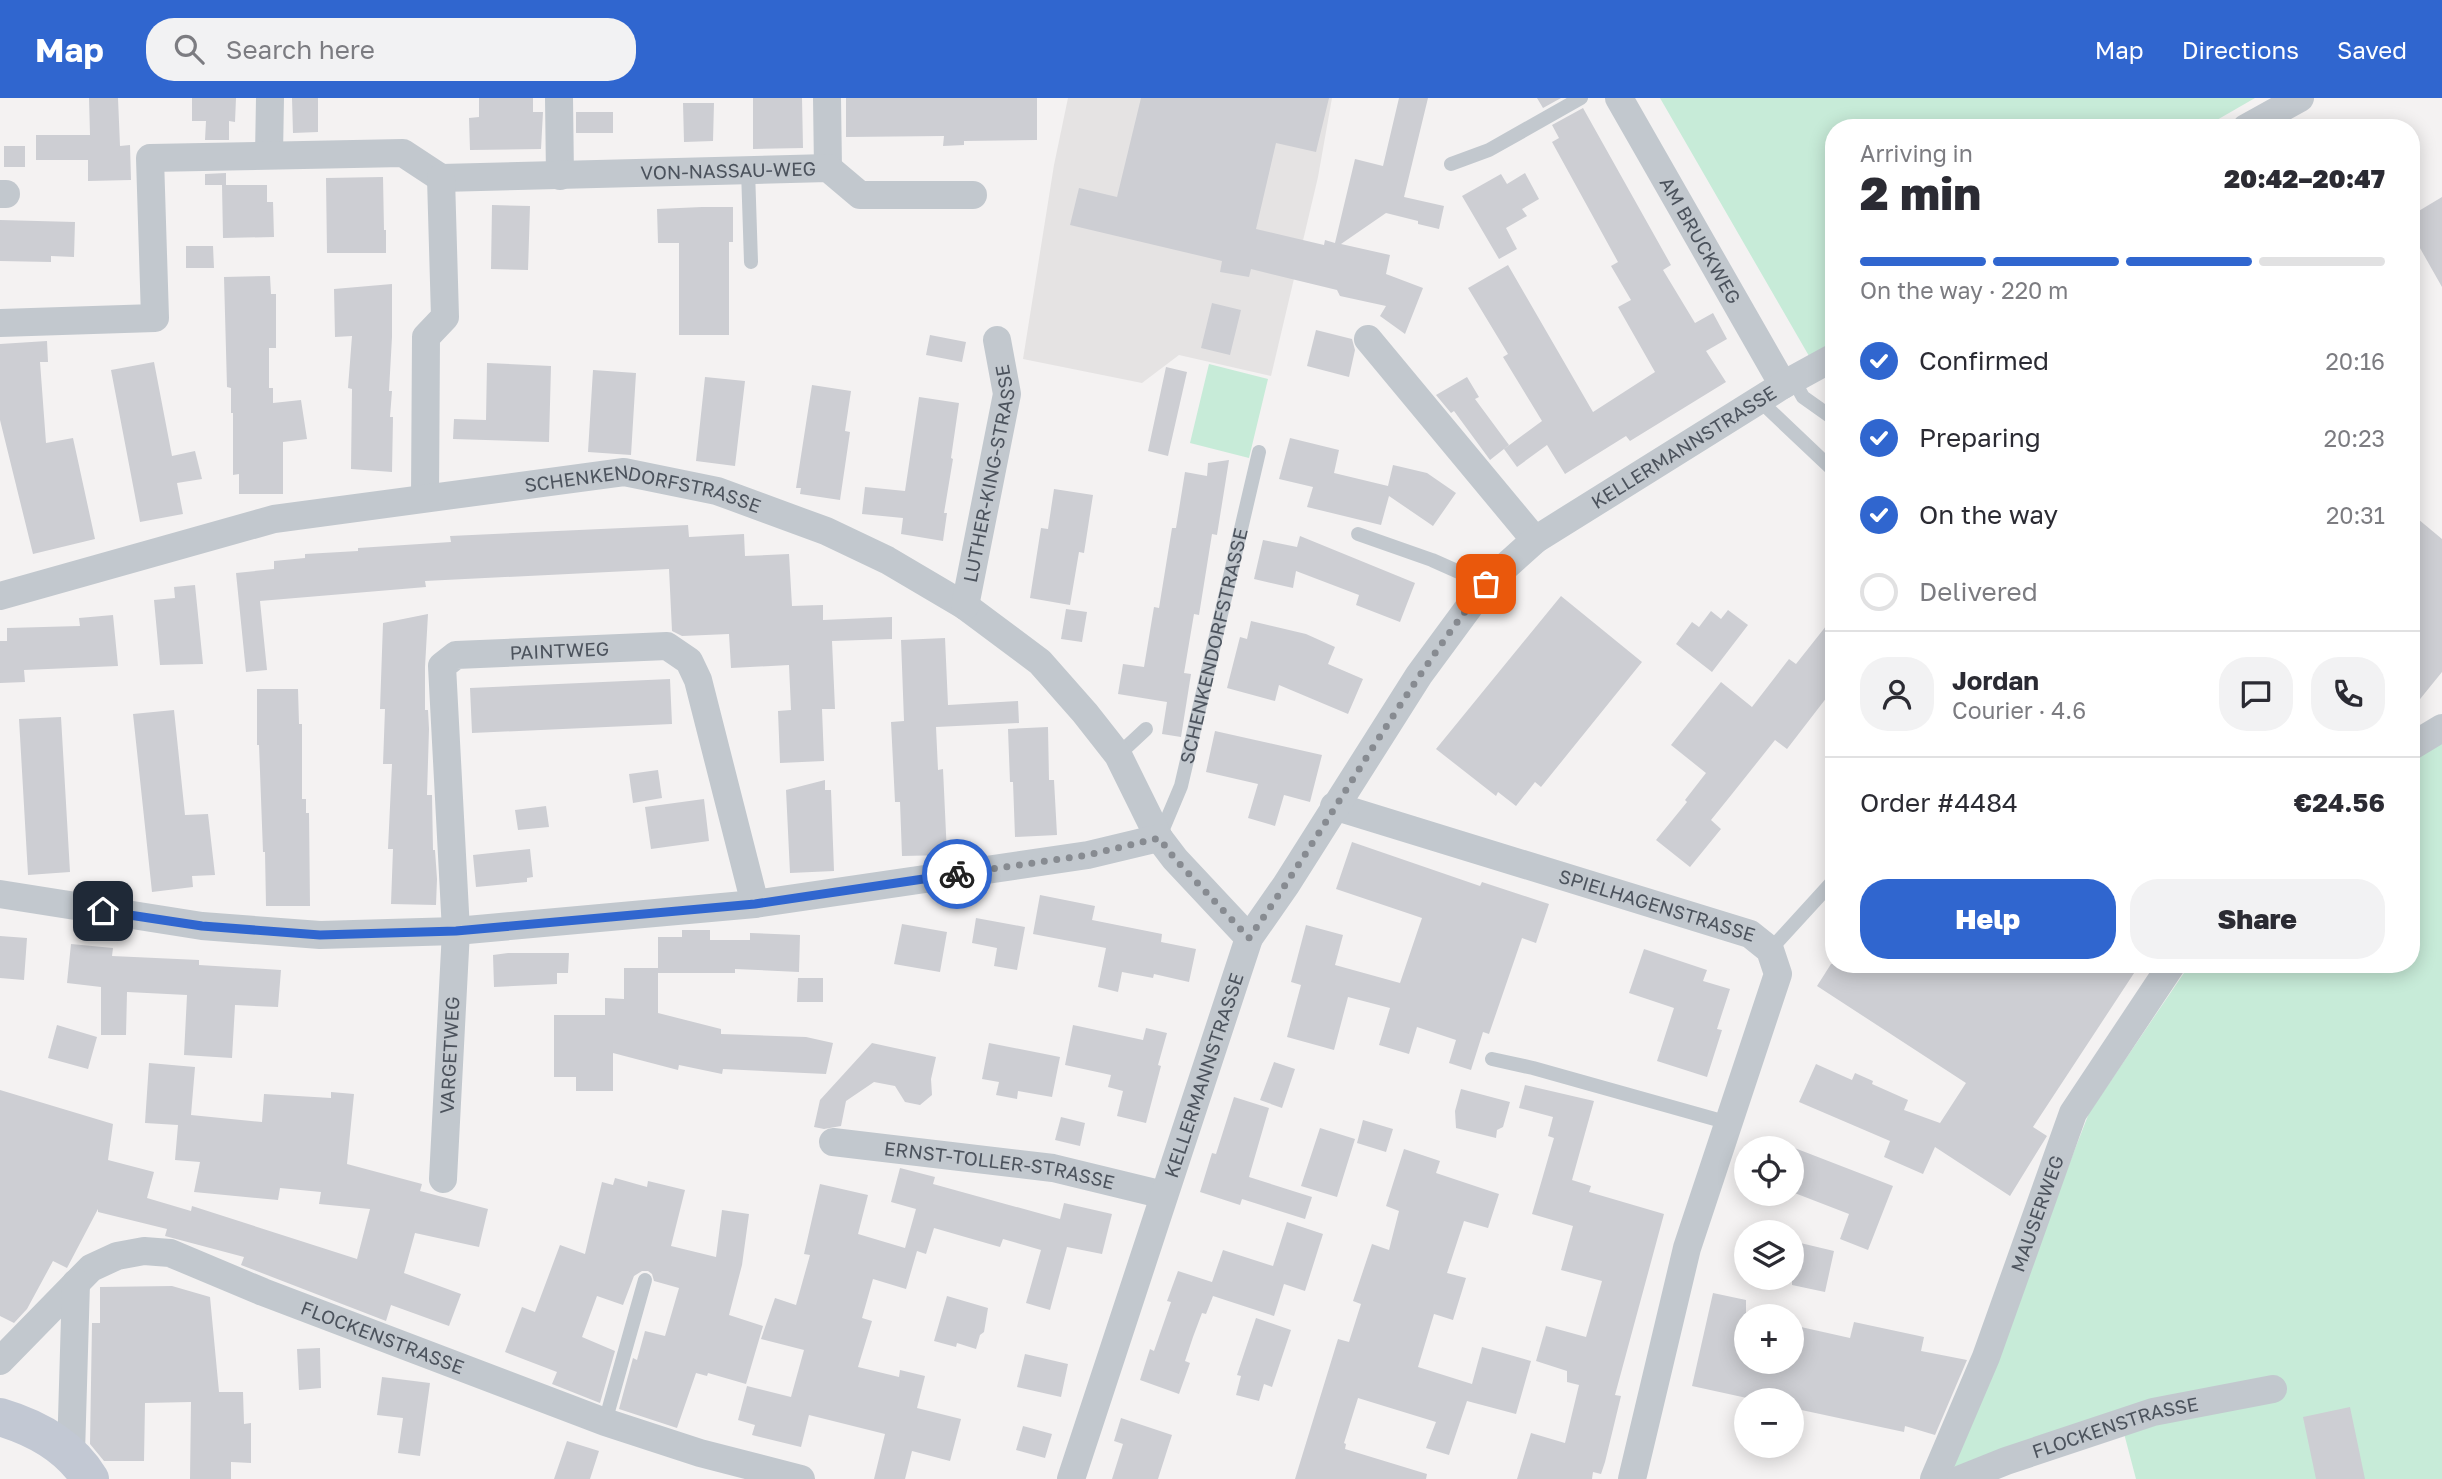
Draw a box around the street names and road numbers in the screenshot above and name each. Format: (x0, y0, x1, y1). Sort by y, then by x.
street label: VON-NASSAU-WEG (640, 156, 816, 184)
street label: AM BRUCKWEG (1655, 173, 1746, 308)
street label: LUTHER-KING-STRASSE (958, 363, 1019, 584)
street label: KELLERMANNSTRASSE (1587, 380, 1780, 513)
street label: SCHENKENDORFSTRASSE (523, 460, 764, 517)
street label: SCHENKENDORFSTRASSE (1175, 526, 1252, 766)
street label: PAINTWEG (509, 636, 610, 664)
street label: SPIELHAGENSTRASSE (1556, 864, 1758, 946)
street label: KELLERMANNSTRASSE (1159, 970, 1248, 1180)
street label: VARGETWEG (434, 996, 464, 1114)
street label: ERNST-TOLLER-STRASSE (883, 1136, 1117, 1194)
street label: MAUSERWEG (2005, 1152, 2068, 1275)
street label: FLOCKENSTRASSE (298, 1296, 468, 1378)
street label: FLOCKENSTRASSE (2029, 1392, 2200, 1463)

